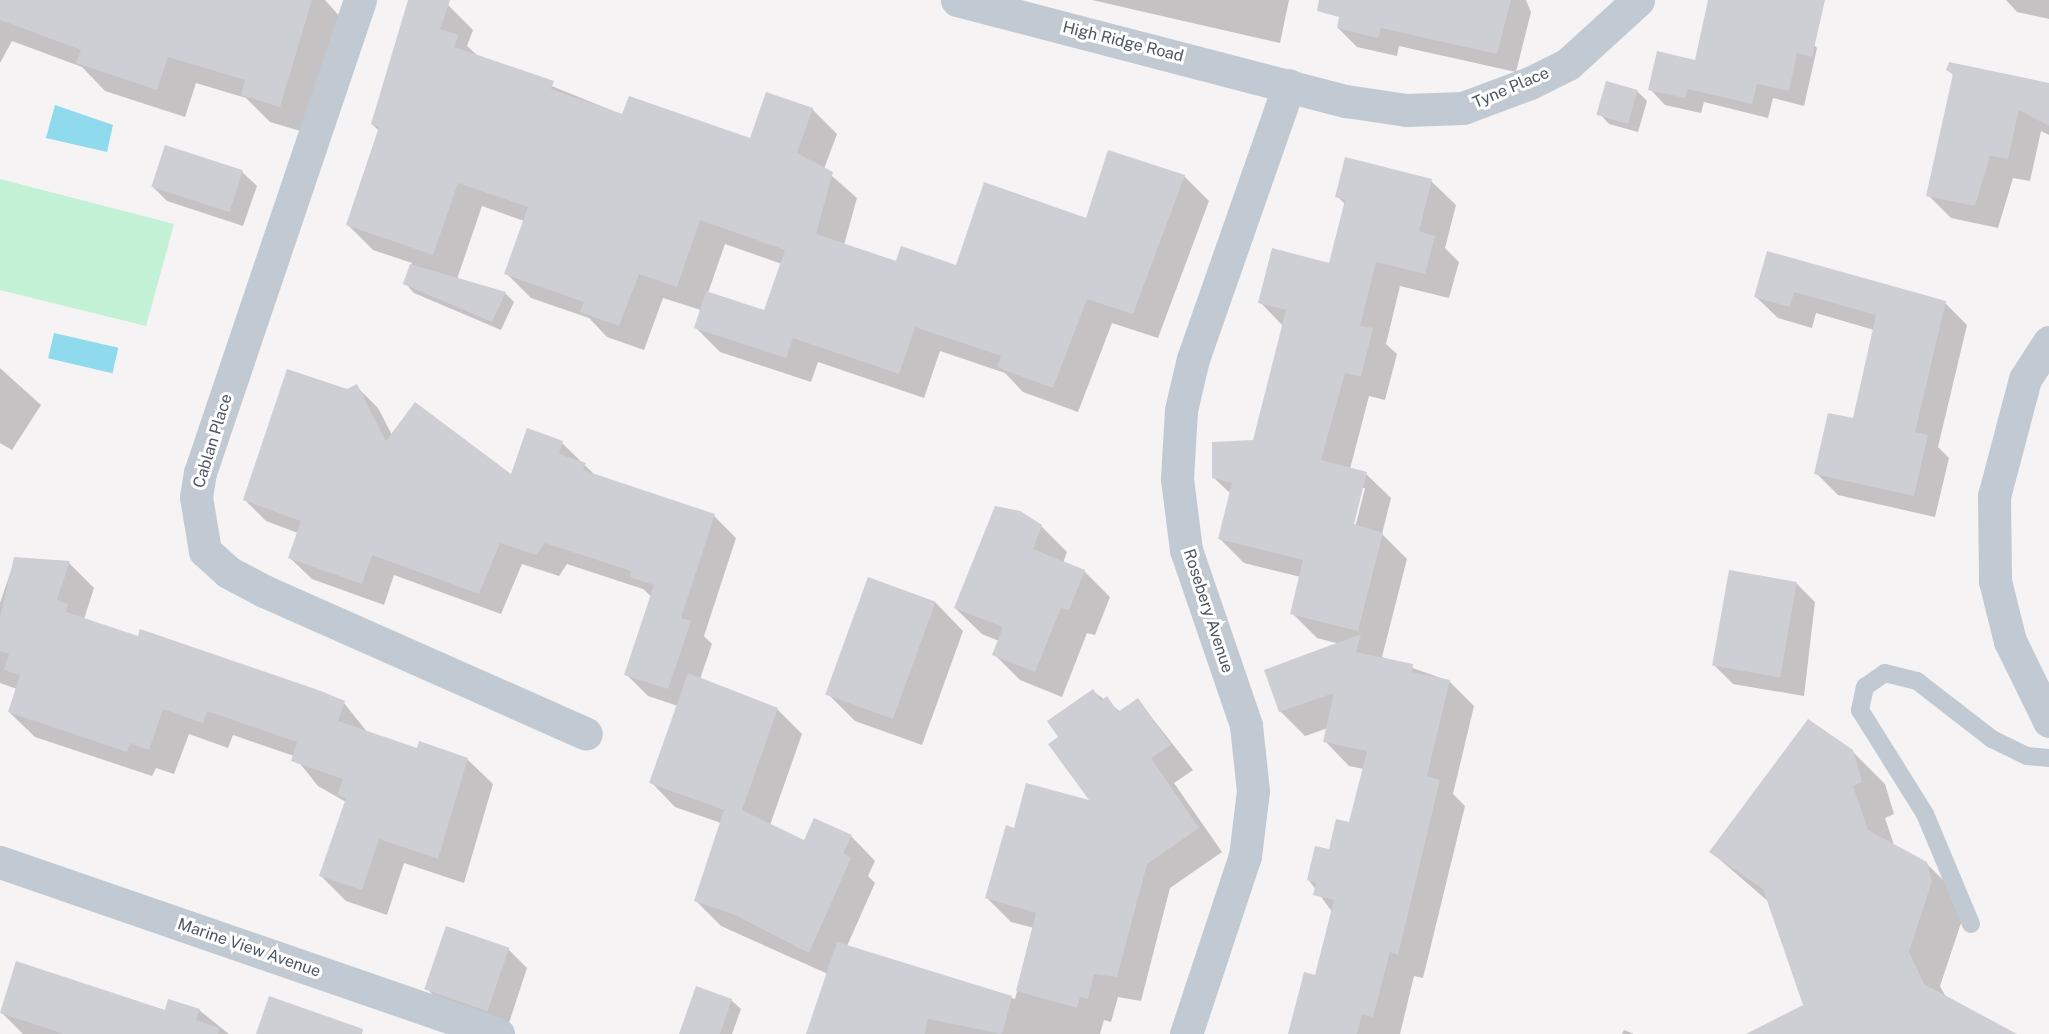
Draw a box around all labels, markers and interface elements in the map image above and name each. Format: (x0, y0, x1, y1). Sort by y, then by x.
street label: High Ridge Road (1061, 18, 1185, 66)
street label: Tyne Place (1470, 63, 1552, 113)
street label: Cablan Place (190, 392, 236, 490)
street label: Rosebery Avenue (1179, 547, 1237, 675)
street label: Marine View Avenue (175, 914, 323, 982)

